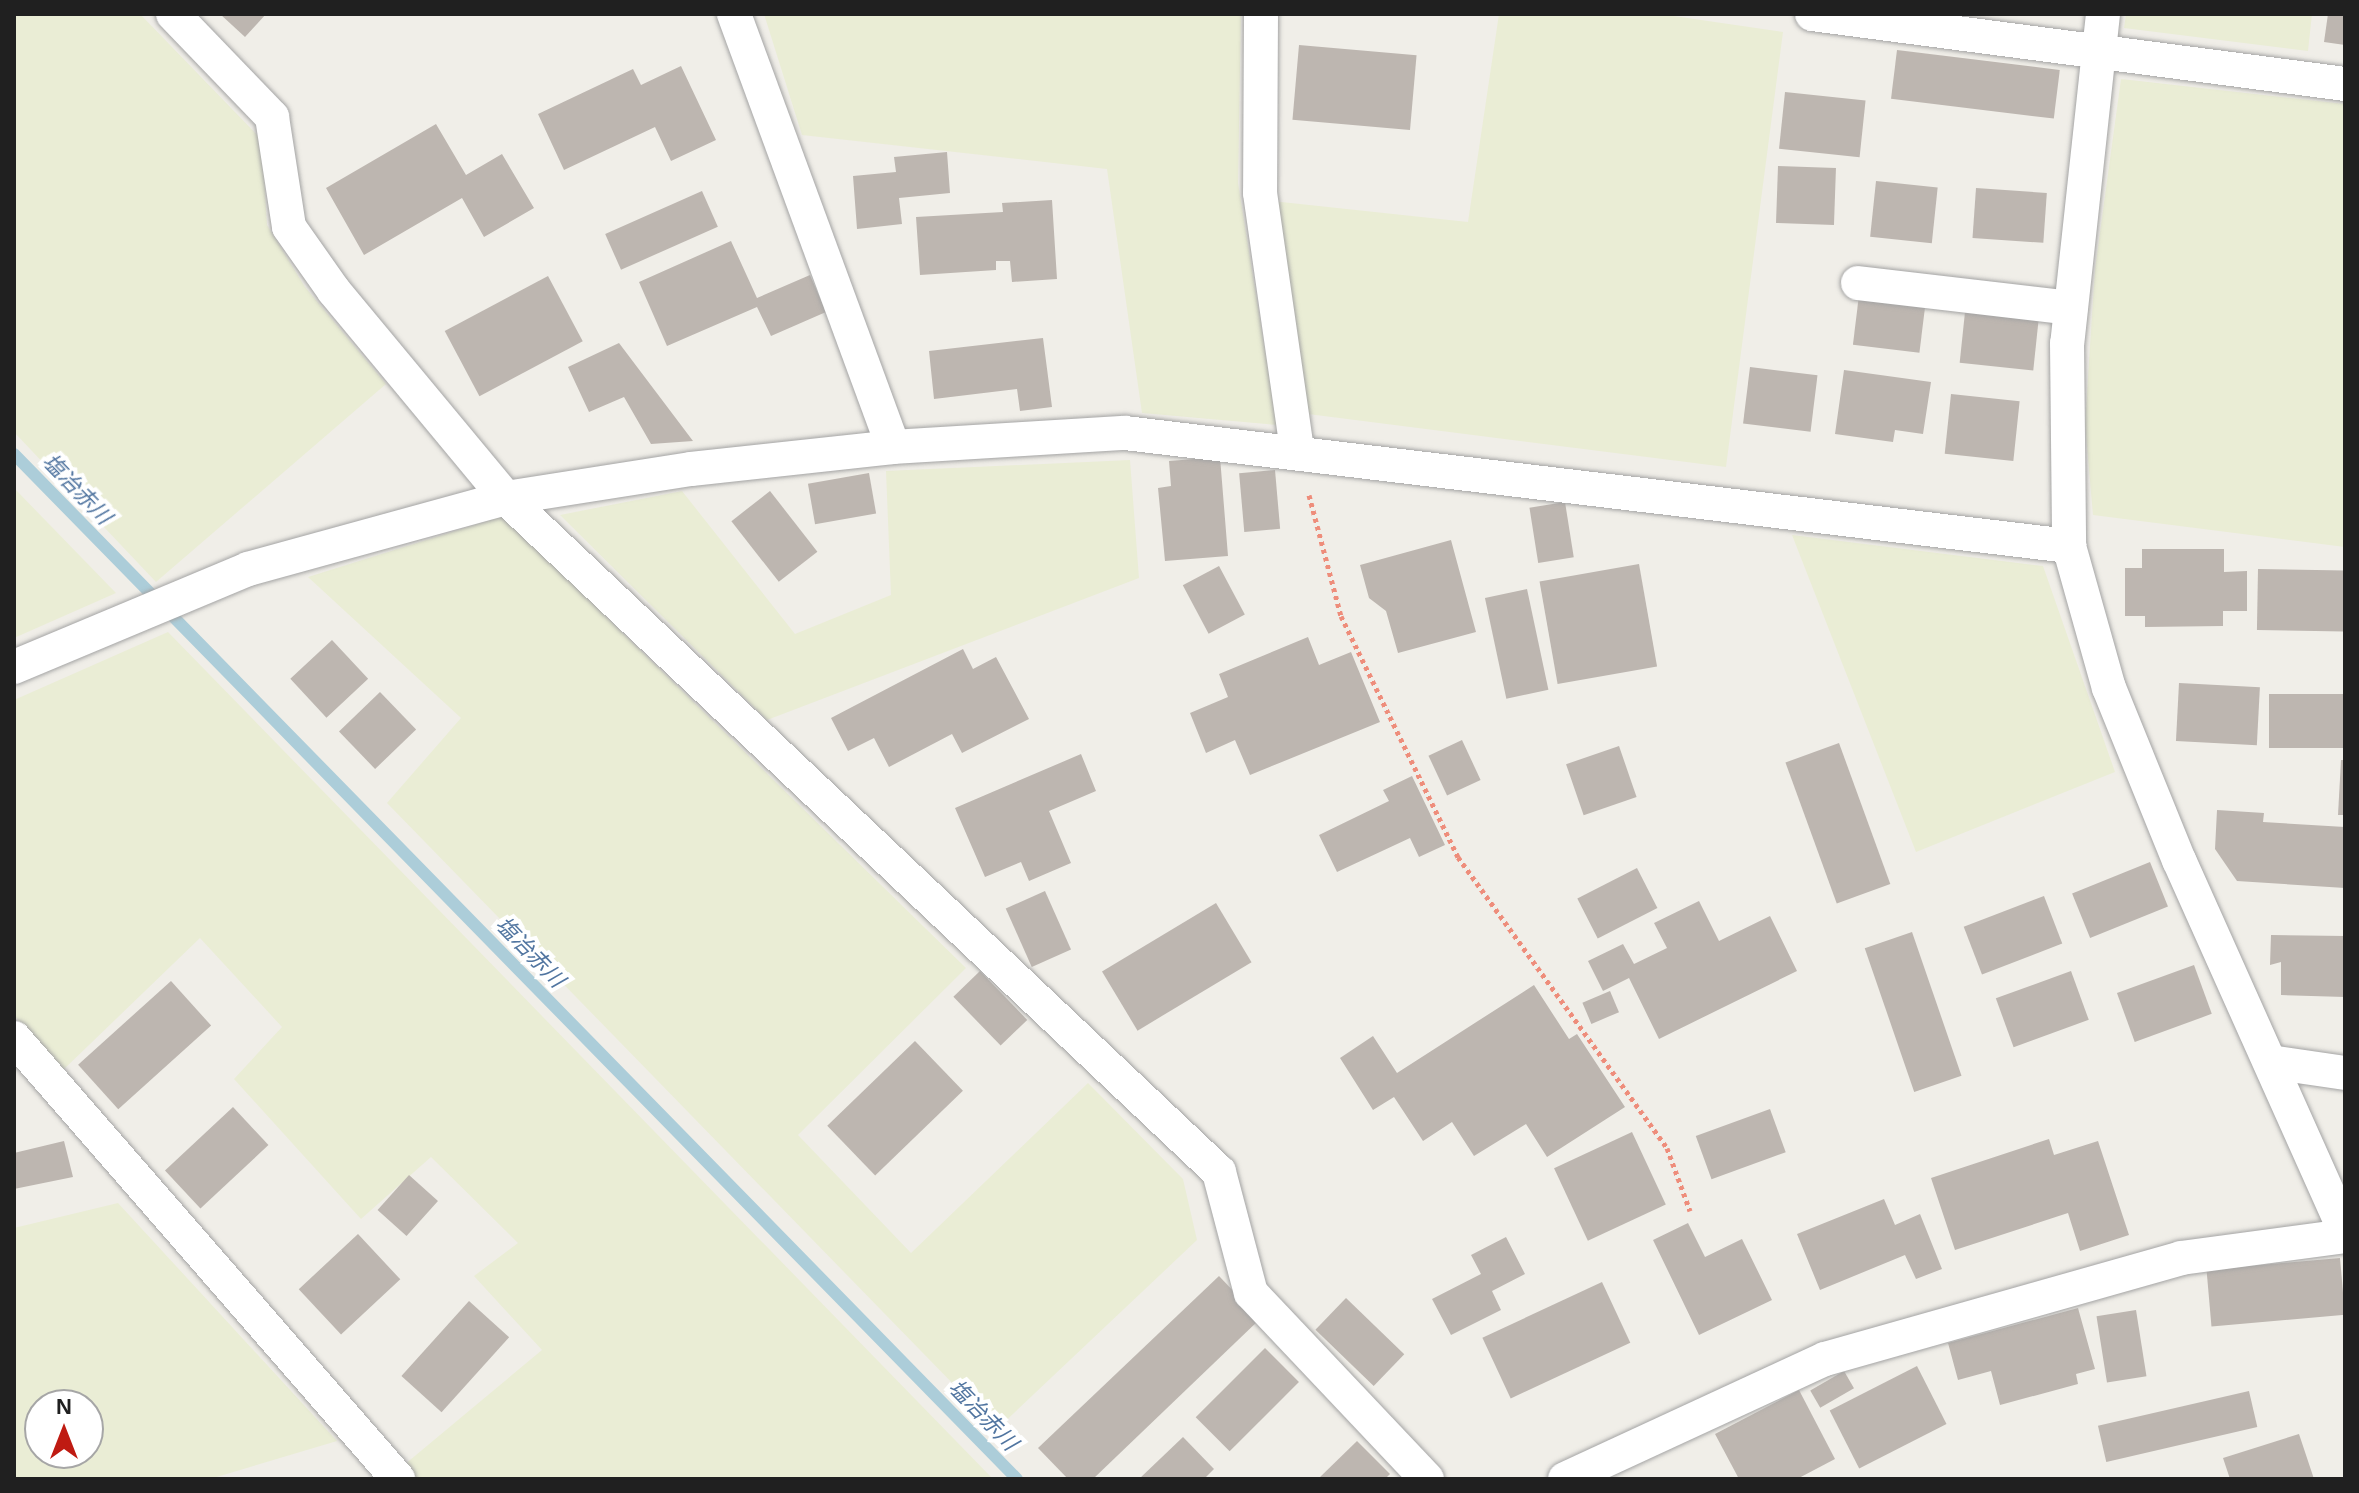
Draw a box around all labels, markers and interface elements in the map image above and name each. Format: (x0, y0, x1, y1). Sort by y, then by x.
water label: 塩冶赤川 (37, 448, 117, 530)
water label: 塩冶赤川 (490, 911, 570, 993)
water label: 塩冶赤川 (943, 1374, 1023, 1456)
north arrow (24, 1389, 104, 1469)
text: N (56, 1394, 72, 1419)

